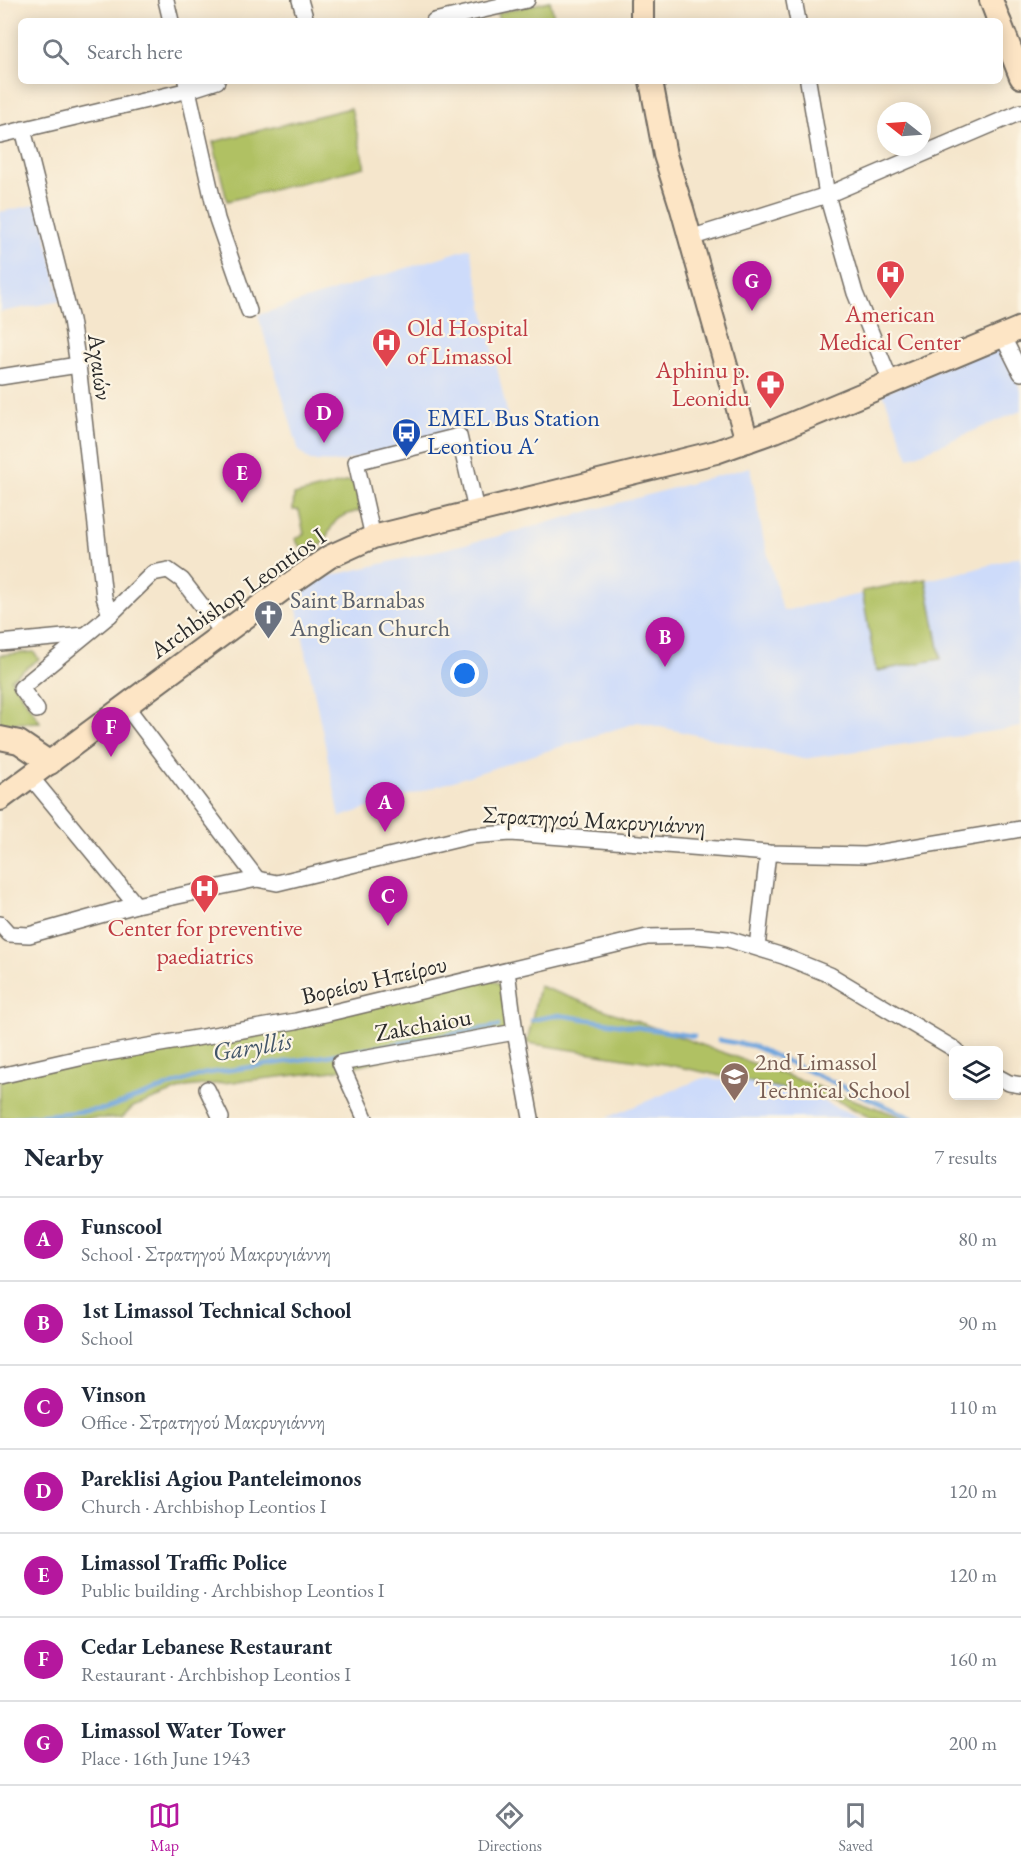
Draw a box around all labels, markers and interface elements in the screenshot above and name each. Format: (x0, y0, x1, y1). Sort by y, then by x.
search box (18, 18, 1003, 84)
icon: search (39, 35, 72, 68)
text: Search here (87, 37, 182, 66)
north arrow (877, 102, 931, 156)
hospital icon: American Medical Center (874, 258, 906, 300)
pin: G (732, 262, 771, 311)
place label: American Medical Center (819, 298, 961, 357)
place label: Old Hospital of Limassol (407, 312, 529, 371)
hospital icon: Old Hospital of Limassol (370, 326, 402, 368)
street label: Αχαιών (81, 331, 120, 402)
place label: Aphinu p. Leonidu (655, 354, 750, 413)
pharmacy icon: Aphinu p. Leonidu (755, 368, 787, 410)
pin: D (304, 394, 344, 443)
place label: EMEL Bus Station Leontiou A´ (427, 402, 600, 461)
bus stop icon: EMEL Bus Station Leontiou A´ (390, 416, 422, 458)
pin: E (222, 454, 262, 503)
street label: Archbishop Leontios I (143, 520, 332, 665)
place label: Saint Barnabas Anglican Church (289, 584, 450, 643)
church icon: Saint Barnabas Anglican Church (253, 598, 285, 640)
pin: B (646, 618, 684, 667)
your location (450, 659, 479, 688)
pin: F (92, 708, 130, 757)
pin: A (366, 782, 404, 832)
street label: Στρατηγού Μακρυγιάννη (482, 798, 706, 841)
hospital icon: Center for preventive paediatrics (189, 872, 221, 914)
pin: C (368, 876, 408, 926)
place label: Center for preventive paediatrics (108, 912, 302, 971)
street label: Βορείου Ηπείρου (298, 948, 450, 1011)
street label: Zakchaiou (372, 1001, 474, 1048)
water label: Garyllis (210, 1023, 295, 1069)
place label: 2nd Limassol Technical School (755, 1046, 911, 1105)
map controls (949, 1046, 1003, 1100)
button: layers (949, 1046, 1003, 1100)
school or university icon: 2nd Limassol Technical School (718, 1060, 750, 1102)
text: Nearby (24, 1140, 104, 1174)
text: 7 results (934, 1144, 997, 1170)
text: Funscool (81, 1212, 162, 1241)
text: A (36, 1226, 51, 1252)
text: 80 m (958, 1226, 997, 1252)
text: School · Στρατηγού Μακρυγιάννη (81, 1241, 331, 1267)
text: 1st Limassol Technical School (81, 1296, 351, 1325)
text: B (37, 1310, 50, 1336)
text: 90 m (958, 1310, 997, 1336)
text: School (81, 1325, 133, 1351)
text: Vinson (81, 1380, 146, 1409)
text: C (36, 1394, 51, 1420)
text: 110 m (949, 1394, 997, 1420)
text: Office · Στρατηγού Μακρυγιάννη (81, 1409, 325, 1435)
text: Pareklisi Agiou Panteleimonos (81, 1464, 361, 1493)
text: D (36, 1478, 51, 1504)
text: 120 m (949, 1478, 997, 1504)
text: Church · Archbishop Leontios I (81, 1493, 326, 1519)
text: Limassol Traffic Police (81, 1548, 287, 1577)
text: E (38, 1562, 49, 1588)
text: 120 m (949, 1562, 997, 1588)
text: Public building · Archbishop Leontios I (81, 1577, 385, 1603)
text: Cedar Lebanese Restaurant (81, 1632, 332, 1661)
text: F (38, 1646, 49, 1672)
text: 160 m (949, 1646, 997, 1672)
text: Restaurant · Archbishop Leontios I (81, 1661, 351, 1687)
text: Limassol Water Tower (81, 1716, 286, 1745)
text: G (36, 1730, 51, 1756)
text: 200 m (949, 1730, 997, 1756)
text: Place · 16th June 1943 (81, 1745, 250, 1771)
tab: Map (148, 1799, 181, 1856)
tab: Directions (478, 1799, 542, 1856)
tab: Saved (838, 1799, 873, 1856)

